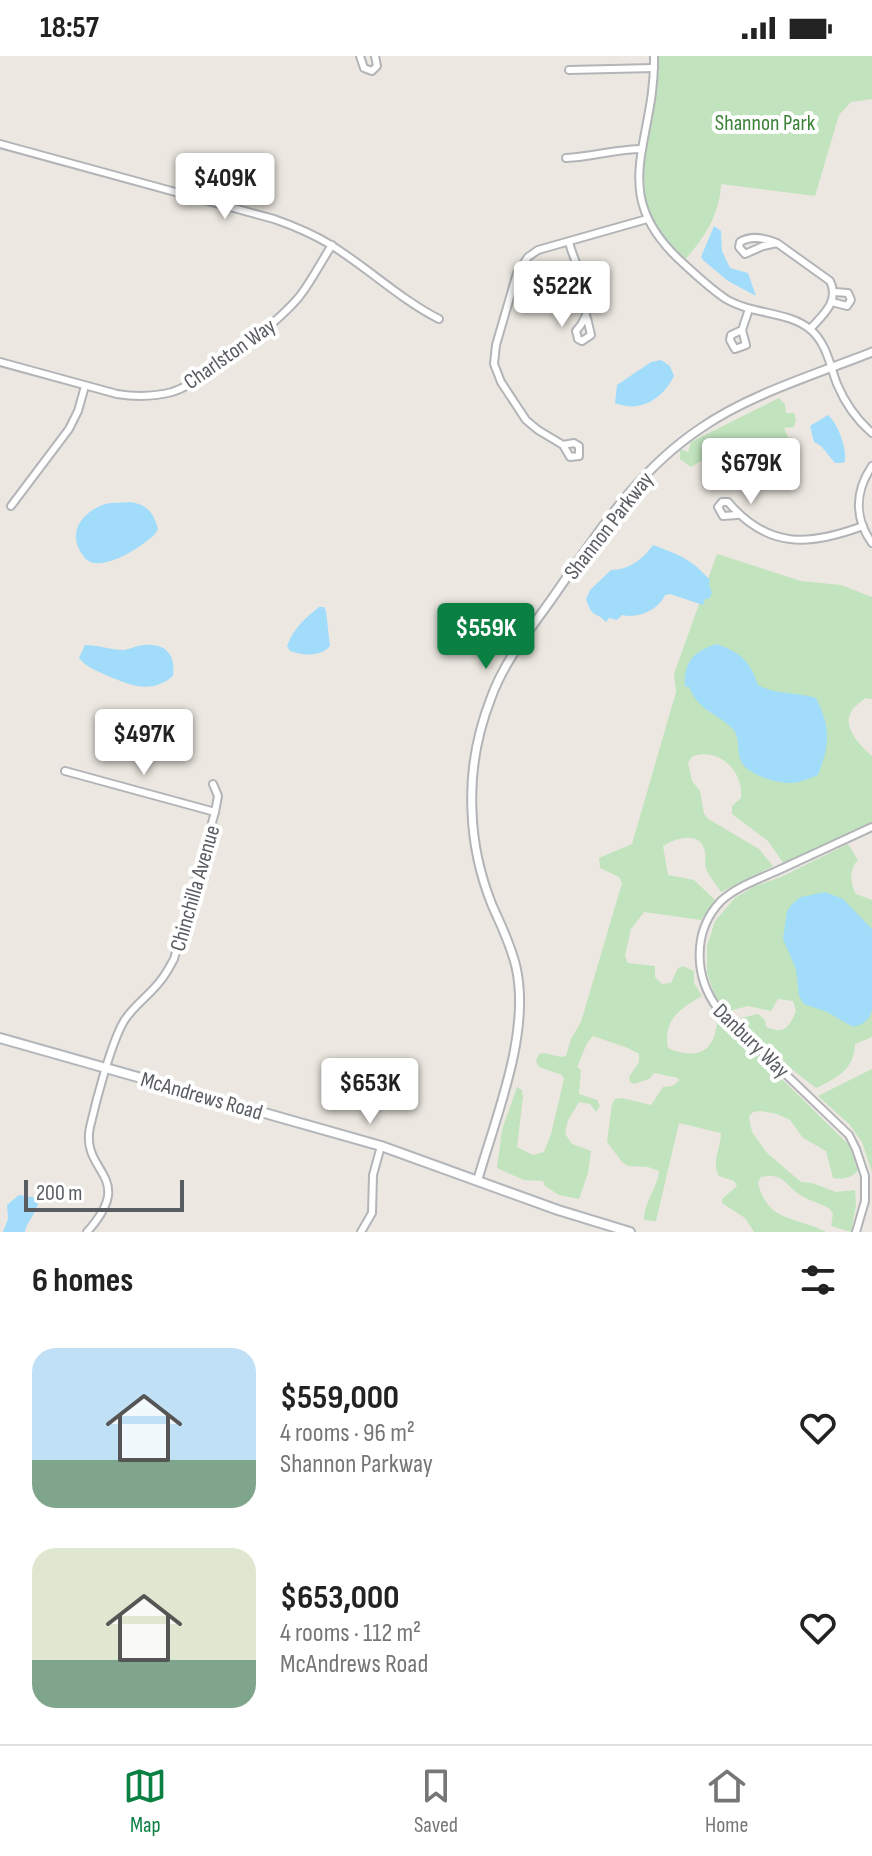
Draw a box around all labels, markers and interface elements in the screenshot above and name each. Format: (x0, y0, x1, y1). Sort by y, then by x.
text: 18:57 (40, 10, 99, 46)
park label: Shannon Park (715, 110, 816, 137)
pin: $409K (169, 153, 281, 221)
text: $409K (194, 163, 256, 194)
pin: $522K (506, 261, 618, 329)
text: $522K (532, 271, 592, 302)
street label: Charlston Way (179, 312, 281, 396)
pin: $679K (695, 438, 807, 506)
text: $679K (720, 448, 782, 479)
street label: Shannon Parkway (559, 466, 660, 585)
pin: $559K (430, 603, 542, 671)
text: $559K (455, 613, 517, 644)
pin: $497K (88, 709, 200, 777)
text: $497K (113, 719, 175, 750)
street label: Chinchilla Avenue (165, 822, 226, 955)
street label: Danbury Way (707, 998, 795, 1084)
pin: $653K (314, 1058, 426, 1126)
street label: McAndrews Road (138, 1066, 266, 1127)
text: $653K (339, 1068, 401, 1099)
scale bar (24, 1176, 184, 1212)
text: 200 m (36, 1180, 82, 1207)
icon: filters (796, 1258, 840, 1302)
text: 6 homes (32, 1260, 133, 1301)
text: $559,000 (280, 1377, 399, 1418)
icon: home (96, 1380, 192, 1476)
icon: heart (796, 1406, 840, 1450)
text: 4 rooms · 96 m² (280, 1418, 415, 1449)
text: Shannon Parkway (280, 1449, 433, 1480)
text: $653,000 (280, 1577, 399, 1618)
icon: home (96, 1580, 192, 1676)
icon: heart (796, 1606, 840, 1650)
text: 4 rooms · 112 m² (280, 1618, 421, 1649)
text: McAndrews Road (280, 1649, 428, 1680)
tab: Map (123, 1764, 167, 1839)
tab: Saved (414, 1764, 458, 1839)
tab: Home (705, 1764, 749, 1839)

